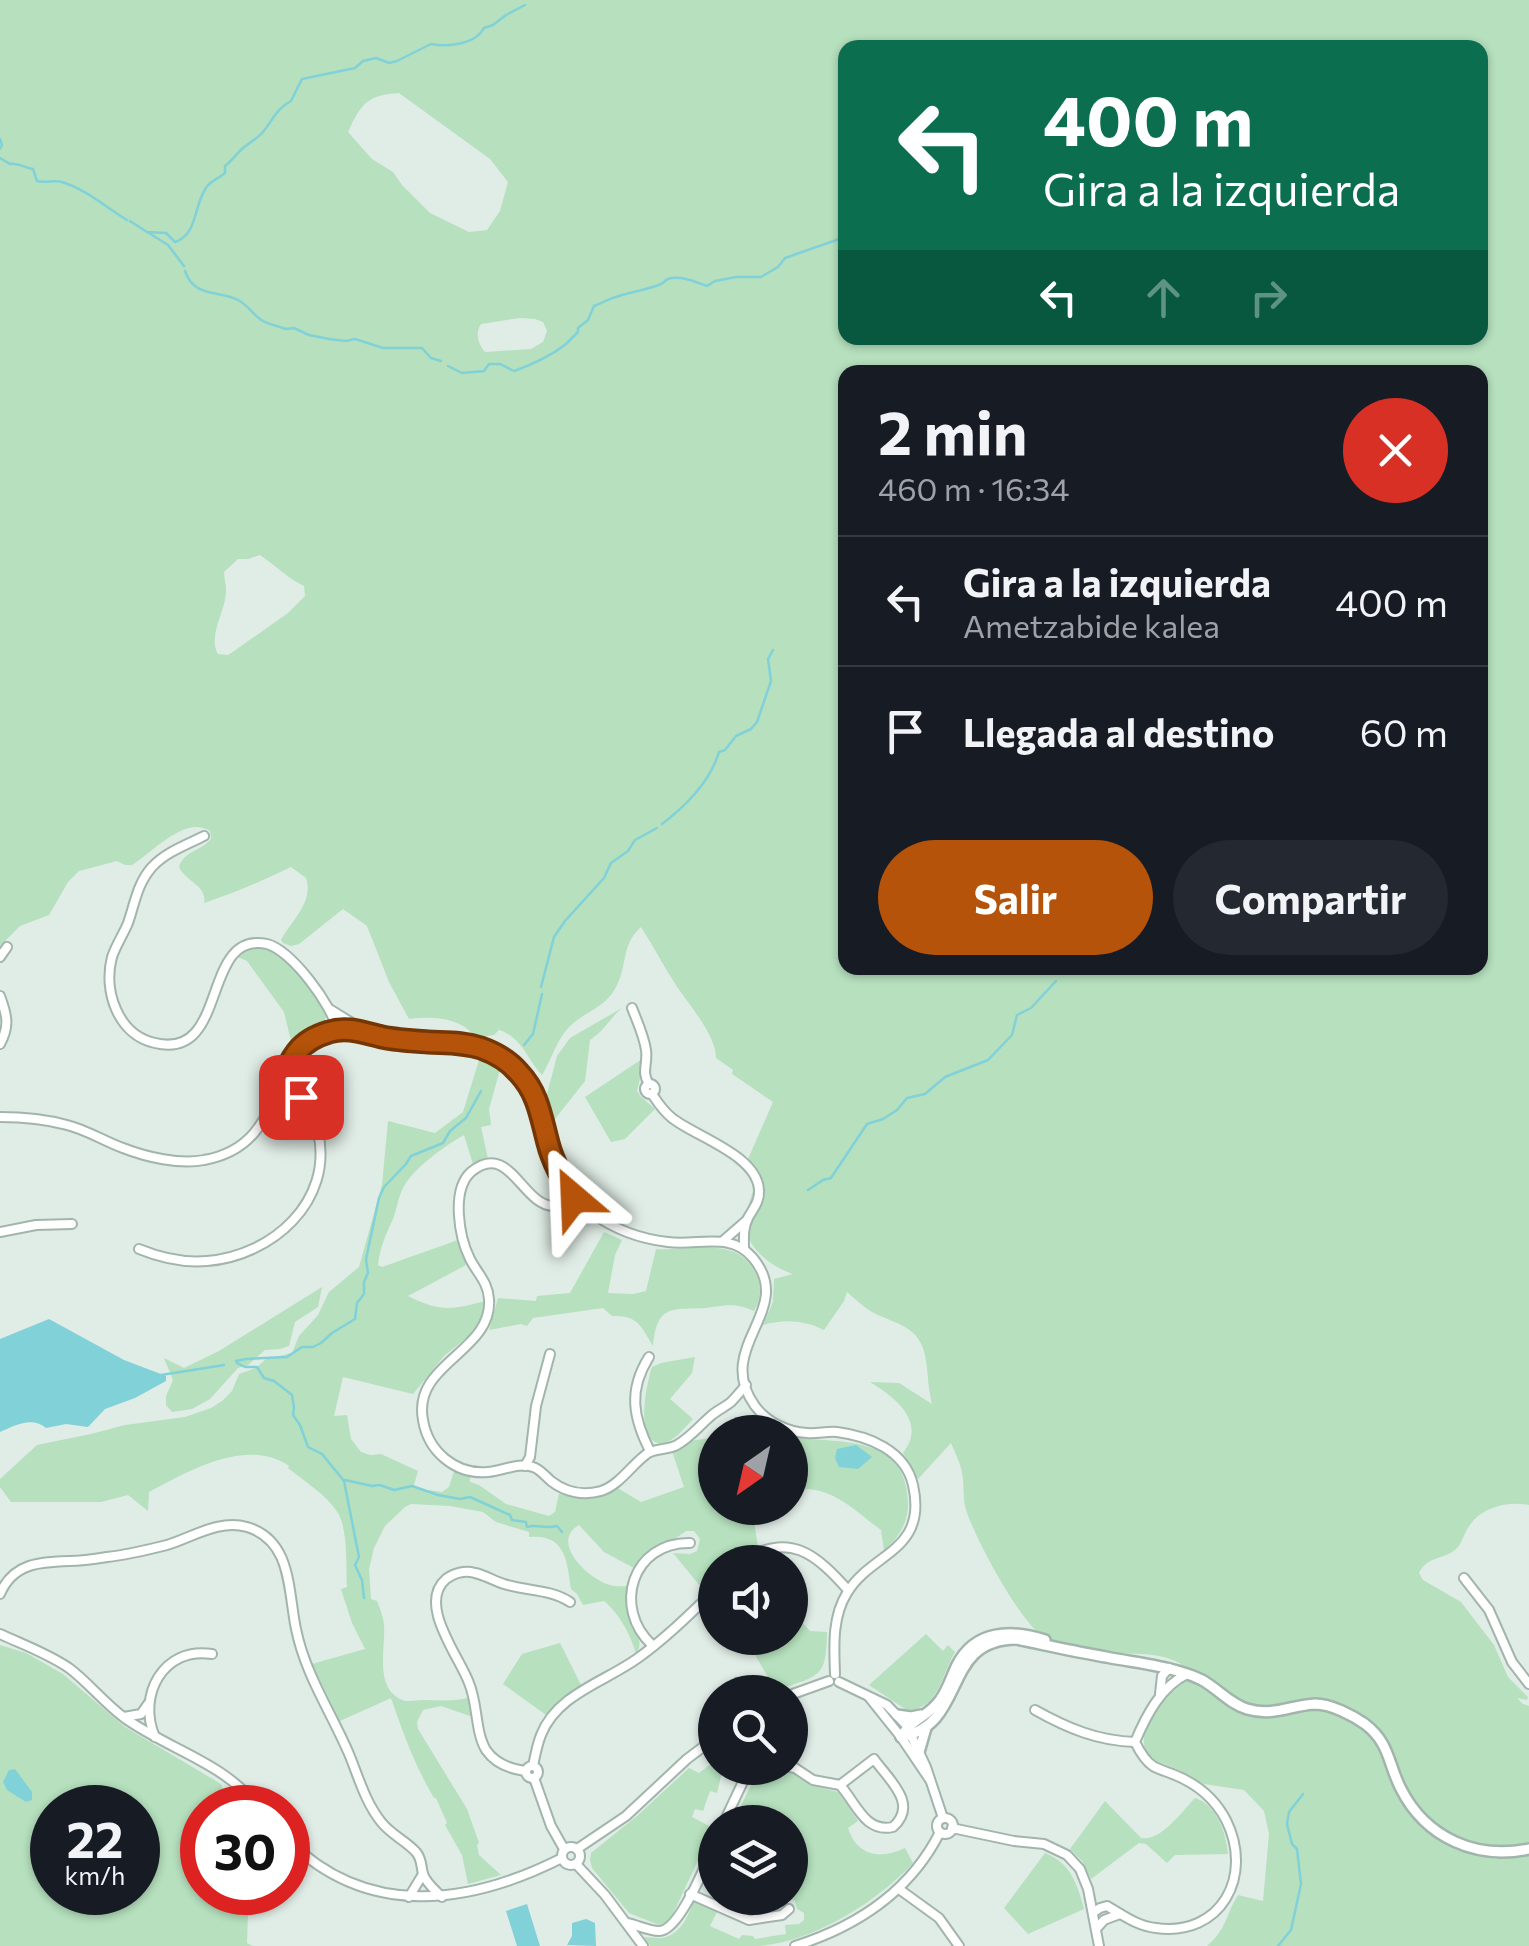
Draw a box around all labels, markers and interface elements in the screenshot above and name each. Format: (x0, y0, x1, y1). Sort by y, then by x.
text: 400 m (1043, 75, 1253, 160)
icon: left (878, 80, 1008, 210)
text: Gira a la izquierda (1043, 160, 1400, 215)
icon: left (1031, 270, 1086, 325)
icon: ahead (1136, 270, 1191, 325)
icon: right (1241, 270, 1296, 325)
text: 2 min (878, 394, 1027, 467)
button: close (1343, 398, 1448, 503)
text: 460 m · 16:34 (878, 468, 1069, 508)
text: Gira a la izquierda (963, 558, 1271, 605)
icon: left (878, 574, 933, 629)
text: 400 m (1335, 578, 1448, 625)
text: Ametzabide kalea (963, 605, 1220, 645)
icon: arrive (878, 704, 933, 759)
text: Llegada al destino (963, 708, 1274, 755)
text: 60 m (1360, 708, 1448, 755)
button: Salir (878, 840, 1153, 955)
button: Compartir (1173, 840, 1448, 955)
pin (259, 1055, 344, 1140)
icon: arrive (274, 1070, 329, 1125)
position arrow (522, 1146, 626, 1250)
north arrow (698, 1415, 808, 1525)
map controls (698, 1415, 808, 1915)
button: sound (698, 1545, 808, 1655)
button: search (698, 1675, 808, 1785)
speed limit sign: 30 (180, 1785, 310, 1915)
button: layers (698, 1805, 808, 1915)
text: 22 (67, 1807, 123, 1868)
text: km/h (65, 1860, 125, 1890)

